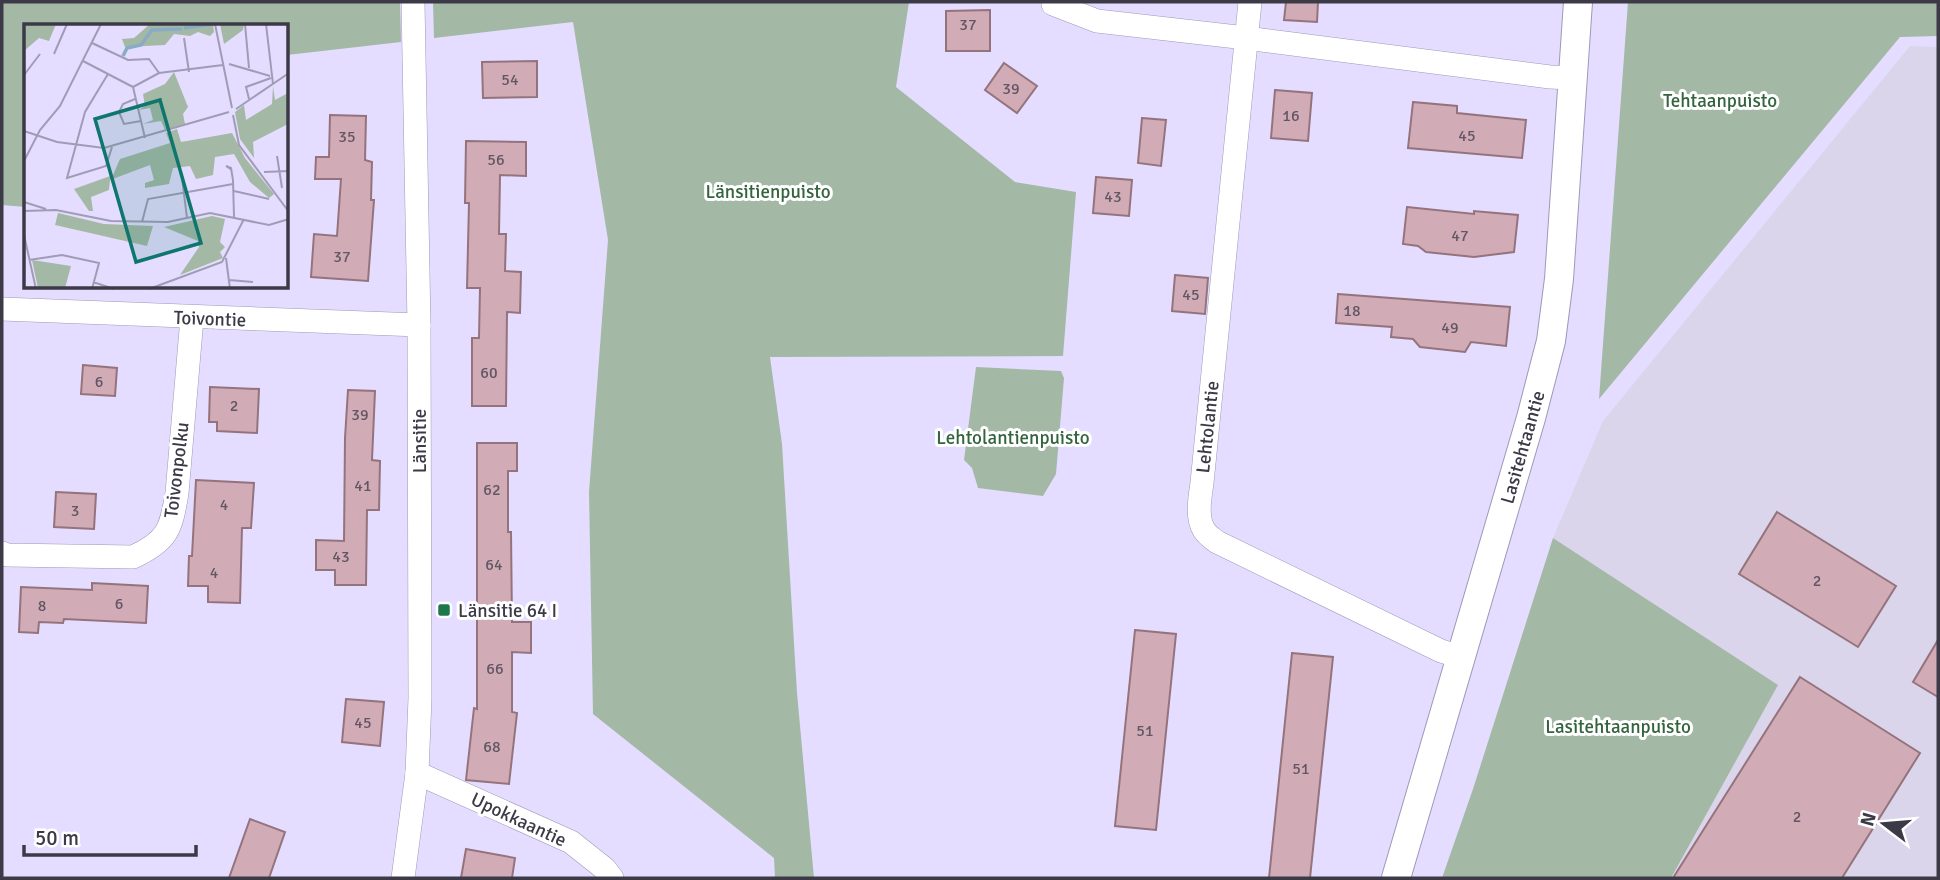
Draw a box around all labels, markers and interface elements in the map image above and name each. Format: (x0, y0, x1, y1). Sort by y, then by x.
house number: 37 (959, 15, 977, 35)
inset map (24, 24, 289, 289)
house number: 54 (501, 70, 519, 90)
house number: 39 (1002, 79, 1020, 99)
park label: Tehtaanpuisto (1663, 89, 1777, 113)
house number: 16 (1282, 106, 1300, 126)
house number: 45 (1458, 126, 1476, 146)
house number: 35 (338, 127, 356, 147)
house number: 56 (487, 150, 505, 170)
park label: Länsitienpuisto (705, 180, 831, 204)
house number: 43 (1104, 187, 1122, 207)
house number: 47 (1451, 226, 1469, 246)
house number: 37 (333, 247, 351, 267)
house number: 45 (1182, 285, 1200, 305)
house number: 18 (1343, 301, 1361, 321)
street label: Toivontie (173, 306, 247, 332)
house number: 49 (1441, 318, 1459, 338)
house number: 60 (480, 363, 498, 383)
house number: 6 (95, 372, 103, 392)
street label: Lehtolantie (1191, 380, 1225, 474)
street label: Lasitehtaantie (1495, 388, 1551, 507)
house number: 2 (230, 396, 238, 416)
house number: 39 (351, 405, 369, 425)
street label: Länsitie (408, 409, 432, 473)
street label: Toivonpolku (159, 421, 195, 519)
park label: Lehtolantienpuisto (936, 426, 1090, 450)
house number: 41 (354, 476, 372, 496)
house number: 62 (483, 480, 501, 500)
house number: 4 (220, 495, 229, 515)
house number: 3 (71, 501, 79, 521)
house number: 43 (332, 547, 350, 567)
house number: 64 (485, 555, 503, 575)
house number: 4 (210, 563, 219, 583)
house number: 2 (1813, 571, 1821, 591)
house number: 6 (115, 594, 123, 614)
house number: 8 (38, 596, 46, 616)
place label: Länsitie 64 I (458, 599, 557, 623)
marker: Länsitie 64 I (436, 602, 452, 618)
house number: 66 (486, 659, 504, 679)
house number: 45 (354, 713, 372, 733)
park label: Lasitehtaanpuisto (1545, 715, 1691, 739)
house number: 51 (1136, 721, 1154, 741)
house number: 68 (483, 737, 501, 757)
house number: 51 (1292, 759, 1310, 779)
street label: Upokkaantie (467, 787, 570, 853)
north arrow (1849, 789, 1919, 859)
house number: 2 (1793, 807, 1801, 827)
text: N (1855, 810, 1882, 829)
scale bar (24, 814, 196, 858)
text: 50 m (35, 825, 79, 851)

